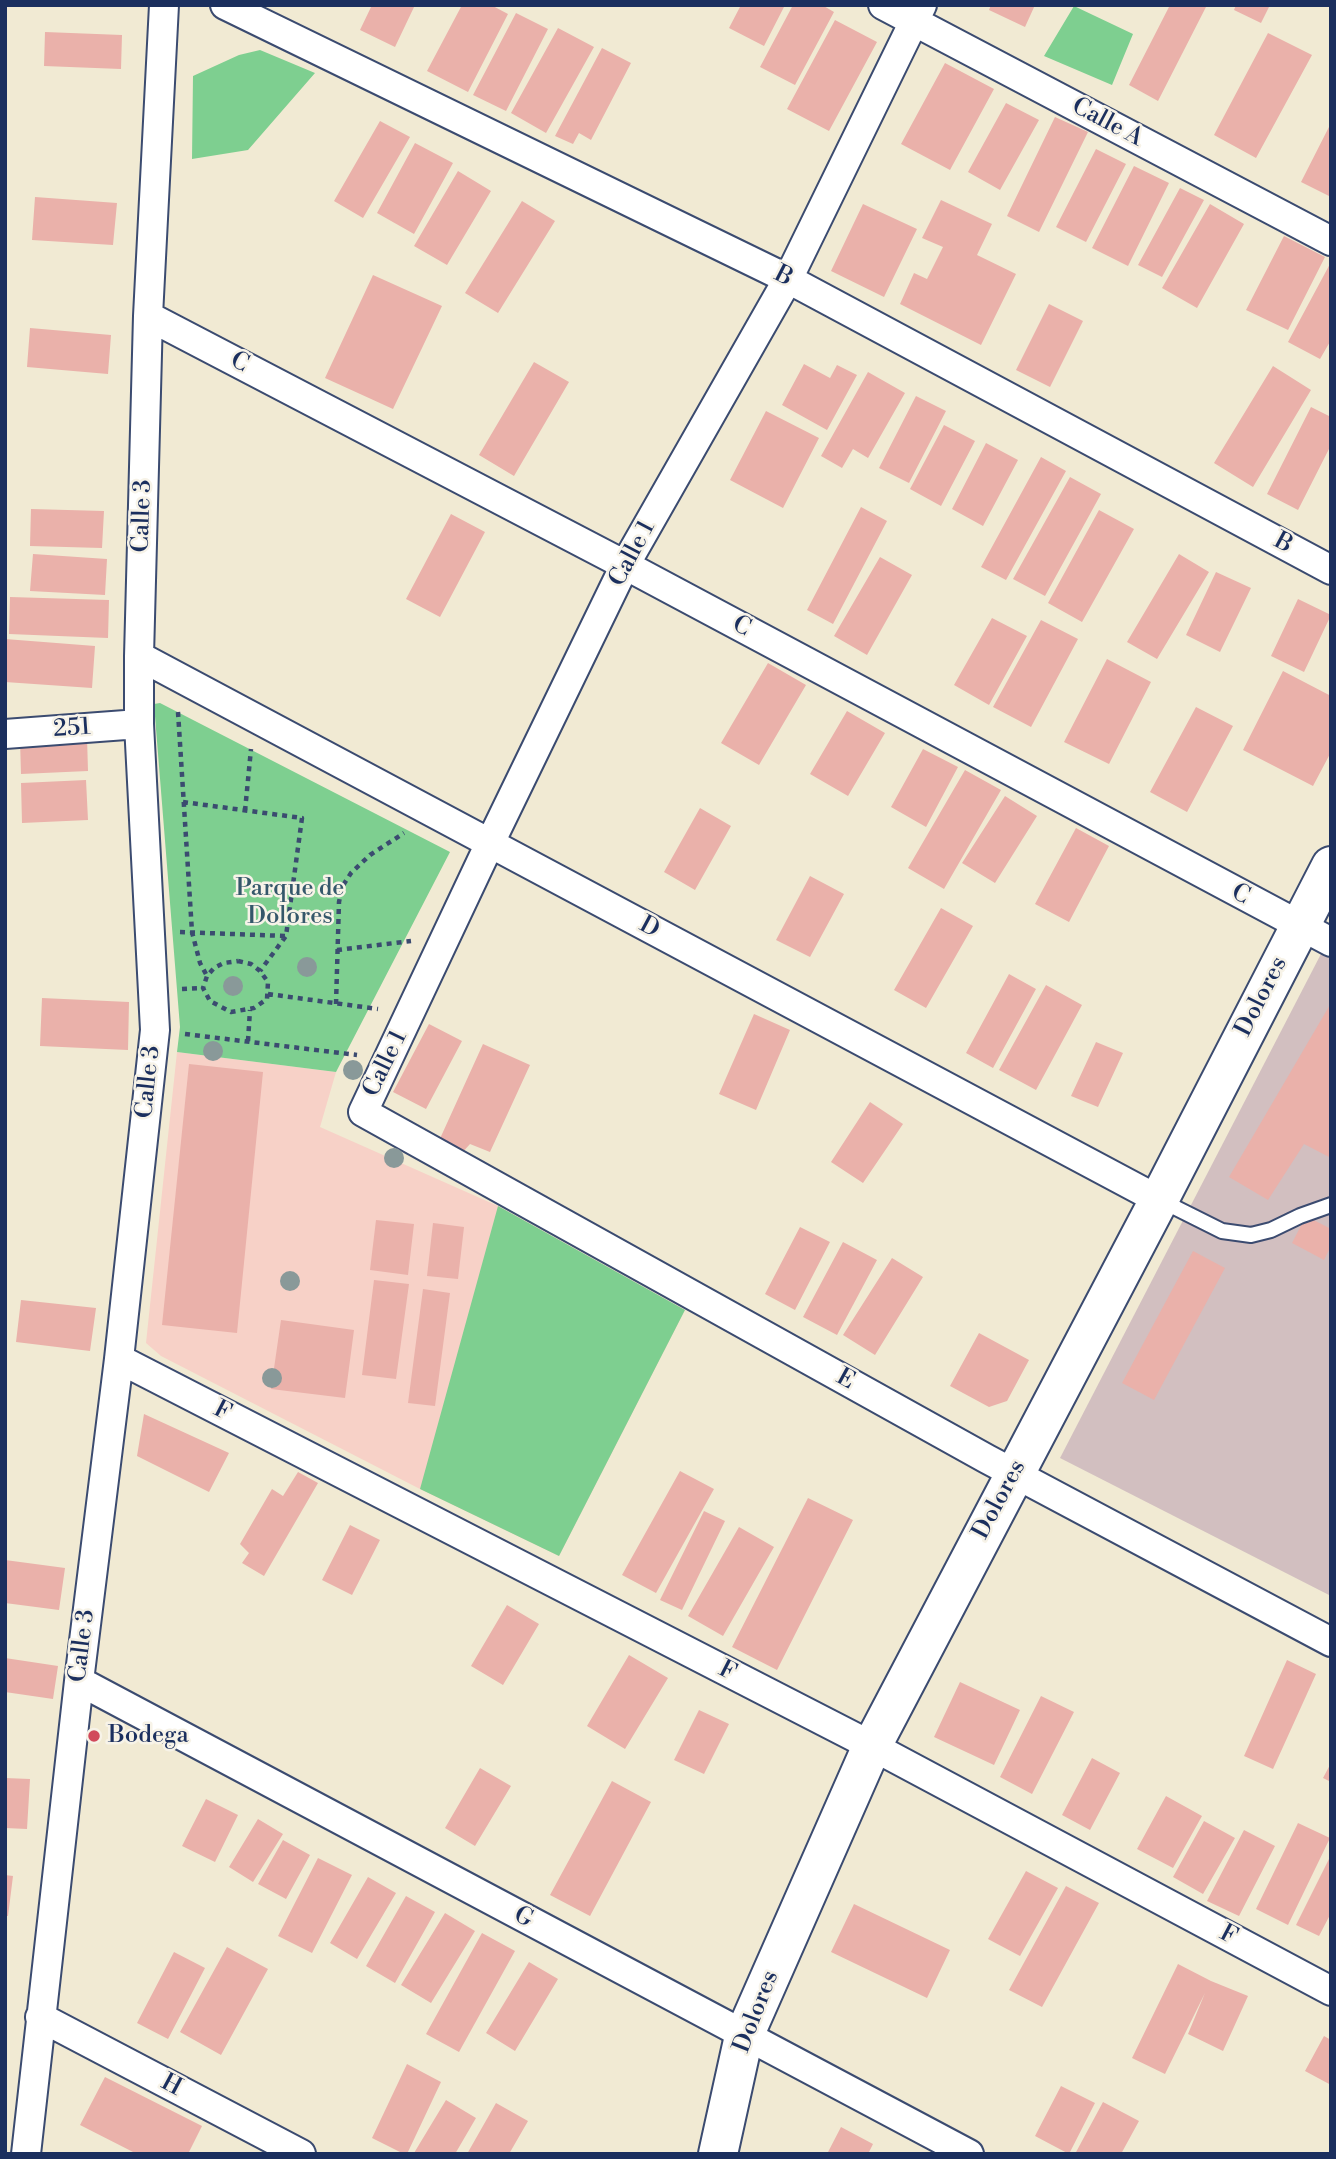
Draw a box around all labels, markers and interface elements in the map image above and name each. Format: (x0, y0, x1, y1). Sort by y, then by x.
street label: Calle A (1067, 92, 1147, 154)
street label: B (769, 260, 797, 294)
street label: C (225, 346, 253, 380)
street label: Calle 3 (127, 479, 159, 553)
street label: Calle 1 (604, 516, 662, 592)
street label: B (1269, 527, 1297, 561)
street label: C (727, 610, 755, 644)
street label: 251 (52, 713, 92, 745)
park label: Parque de Dolores (236, 875, 344, 931)
street label: C (1226, 878, 1254, 912)
street label: D (634, 911, 664, 945)
street label: Dolores (1230, 952, 1294, 1042)
street label: Calle 1 (358, 1026, 414, 1102)
street label: Calle 3 (131, 1044, 167, 1120)
street label: E (831, 1363, 859, 1397)
street label: F (208, 1396, 236, 1428)
street label: Dolores (967, 1455, 1033, 1545)
street label: Calle 3 (64, 1608, 102, 1684)
street label: F (713, 1656, 741, 1688)
place label: Bodega (108, 1722, 189, 1750)
marker: Bodega (86, 1728, 102, 1744)
street label: G (508, 1901, 538, 1935)
street label: F (1214, 1920, 1242, 1952)
street label: Dolores (728, 1967, 786, 2057)
street label: H (156, 2069, 186, 2103)

